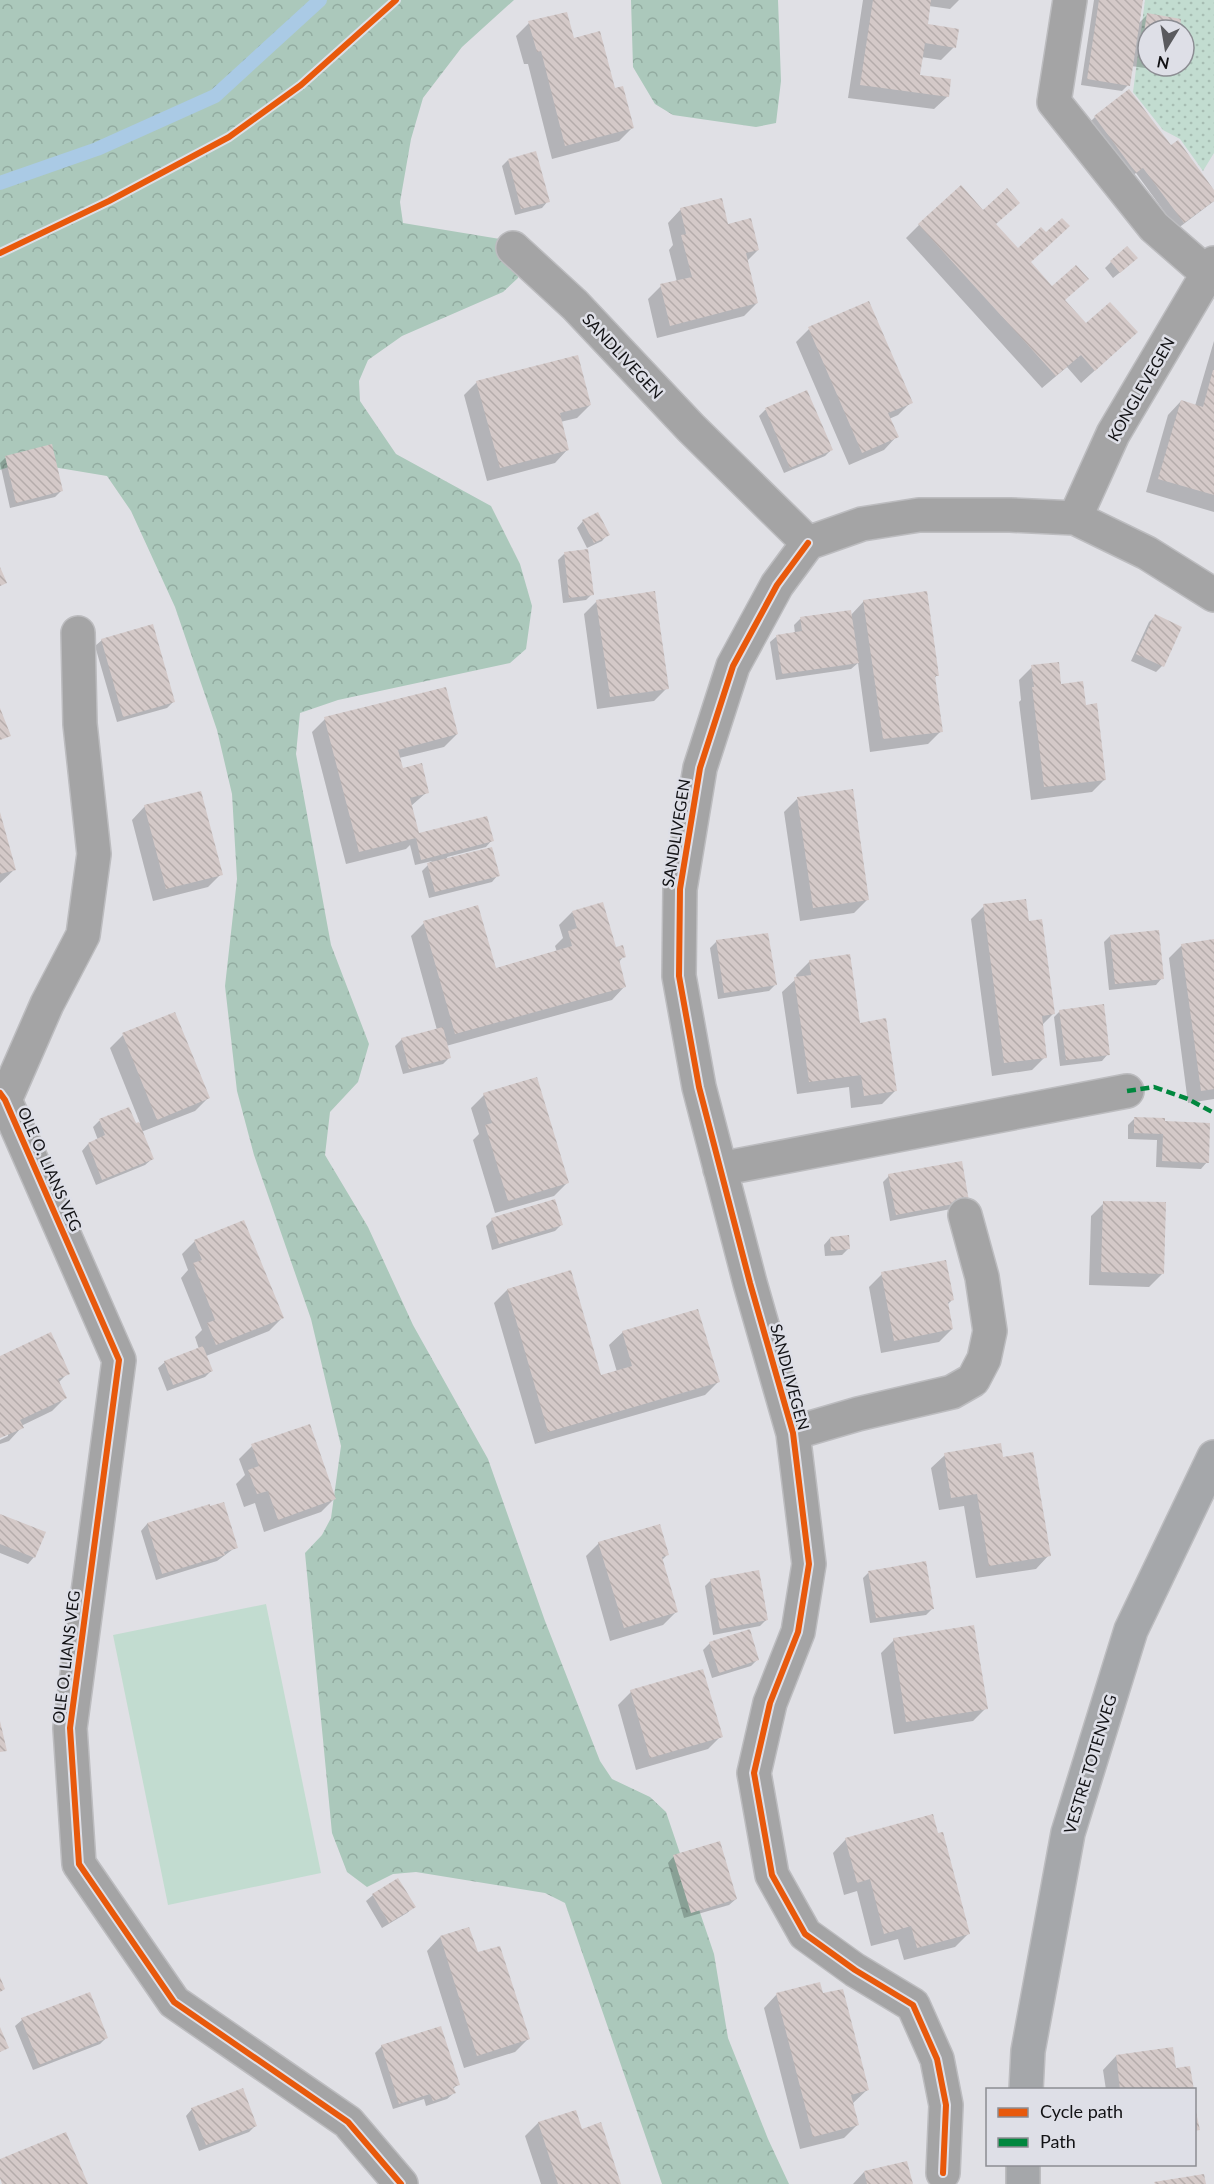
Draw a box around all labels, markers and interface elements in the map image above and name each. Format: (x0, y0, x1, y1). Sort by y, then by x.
north arrow (1136, 18, 1196, 78)
text: N (1155, 53, 1171, 74)
street label: SANDLIVEGEN (579, 309, 668, 402)
street label: KONGLEVEGEN (1103, 333, 1178, 444)
street label: SANDLIVEGEN (658, 777, 693, 888)
street label: OLE O. LIANS VEG (15, 1104, 86, 1234)
street label: SANDLIVEGEN (767, 1322, 814, 1432)
street label: OLE O. LIANS VEG (48, 1589, 83, 1725)
street label: VESTRE TOTENVEG (1059, 1692, 1120, 1836)
legend (986, 2088, 1196, 2166)
text: Cycle path (1040, 2100, 1123, 2122)
text: Path (1040, 2130, 1076, 2152)

